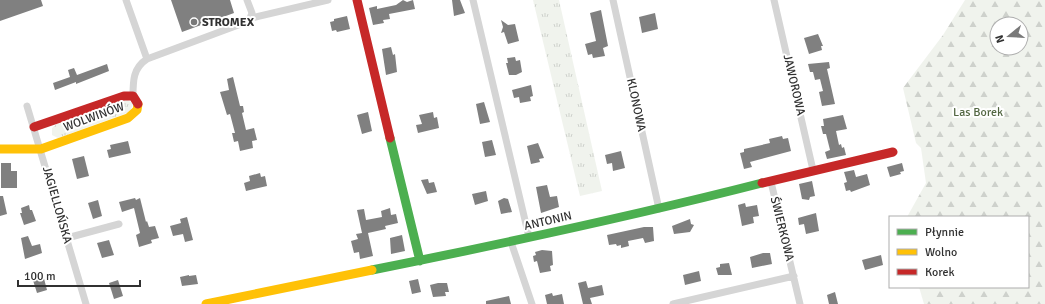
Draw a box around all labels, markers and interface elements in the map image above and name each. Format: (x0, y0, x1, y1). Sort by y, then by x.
place label: STROMEX (202, 15, 255, 30)
north arrow (989, 16, 1029, 56)
marker: STROMEX (189, 17, 199, 27)
text: N (993, 33, 1007, 45)
street label: JAWOROWA (780, 53, 808, 118)
street label: KLONOWA (623, 77, 649, 134)
street label: WOLWINÓW (62, 99, 126, 135)
park label: Las Borek (953, 105, 1003, 120)
street label: JAGIELLOŃSKA (39, 165, 75, 246)
street label: ŚWIERKOWA (767, 195, 797, 264)
street label: ANTONIN (523, 208, 573, 234)
legend (889, 216, 1029, 288)
text: Płynnie (925, 225, 964, 240)
text: Wolno (925, 245, 957, 260)
scale bar (18, 262, 140, 288)
text: Korek (925, 265, 954, 280)
text: 100 m (24, 269, 56, 284)

